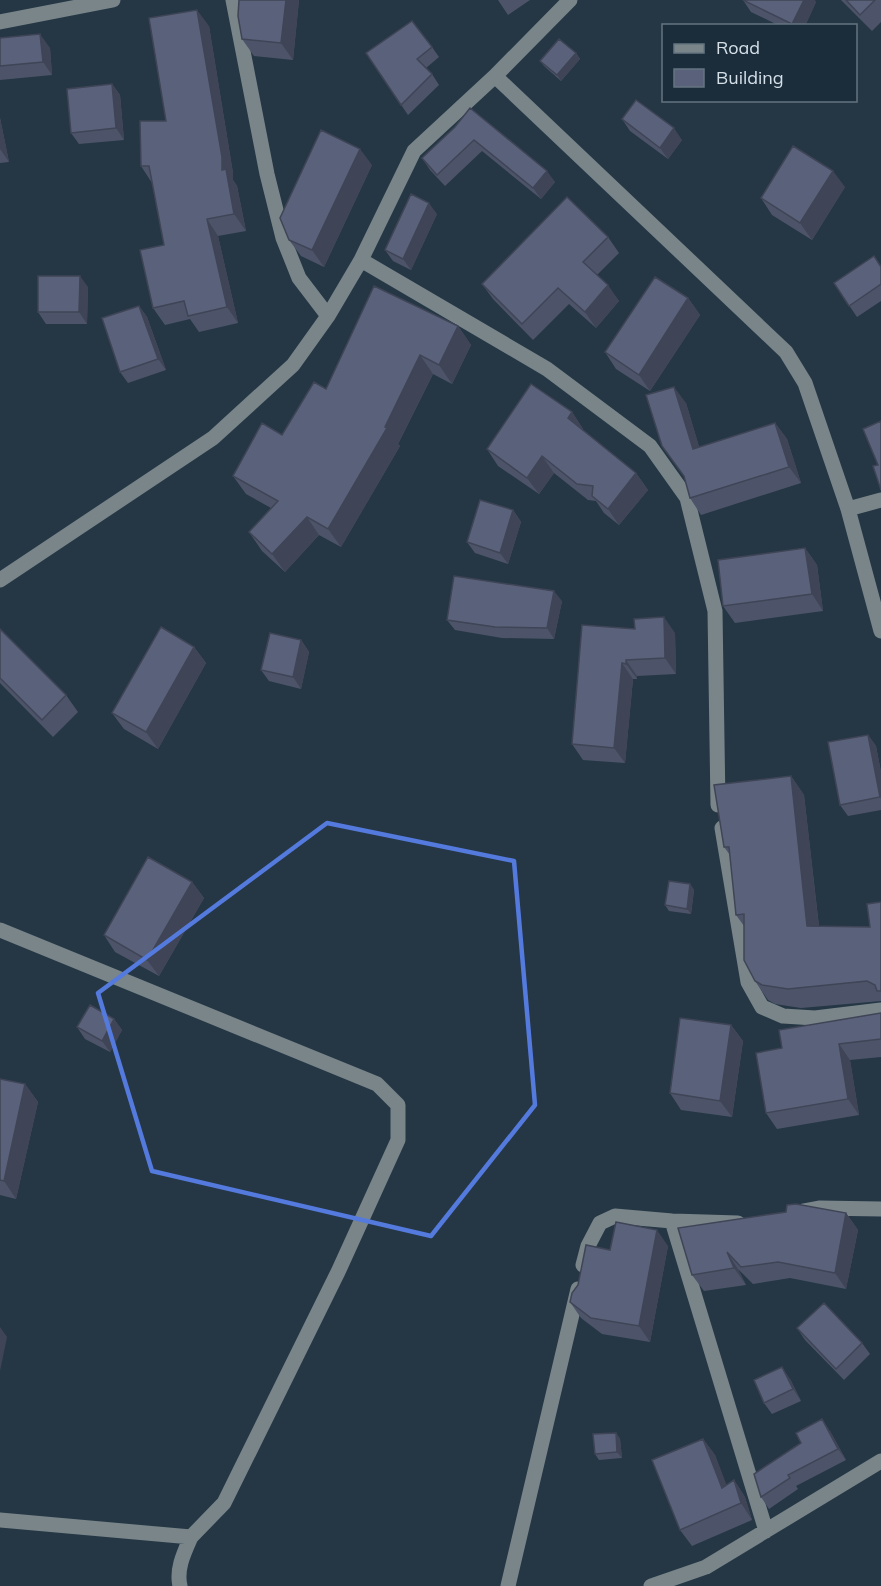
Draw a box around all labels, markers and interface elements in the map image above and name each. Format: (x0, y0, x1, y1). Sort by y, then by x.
legend (662, 24, 857, 102)
text: Road (716, 36, 760, 59)
text: Building (716, 66, 784, 89)

